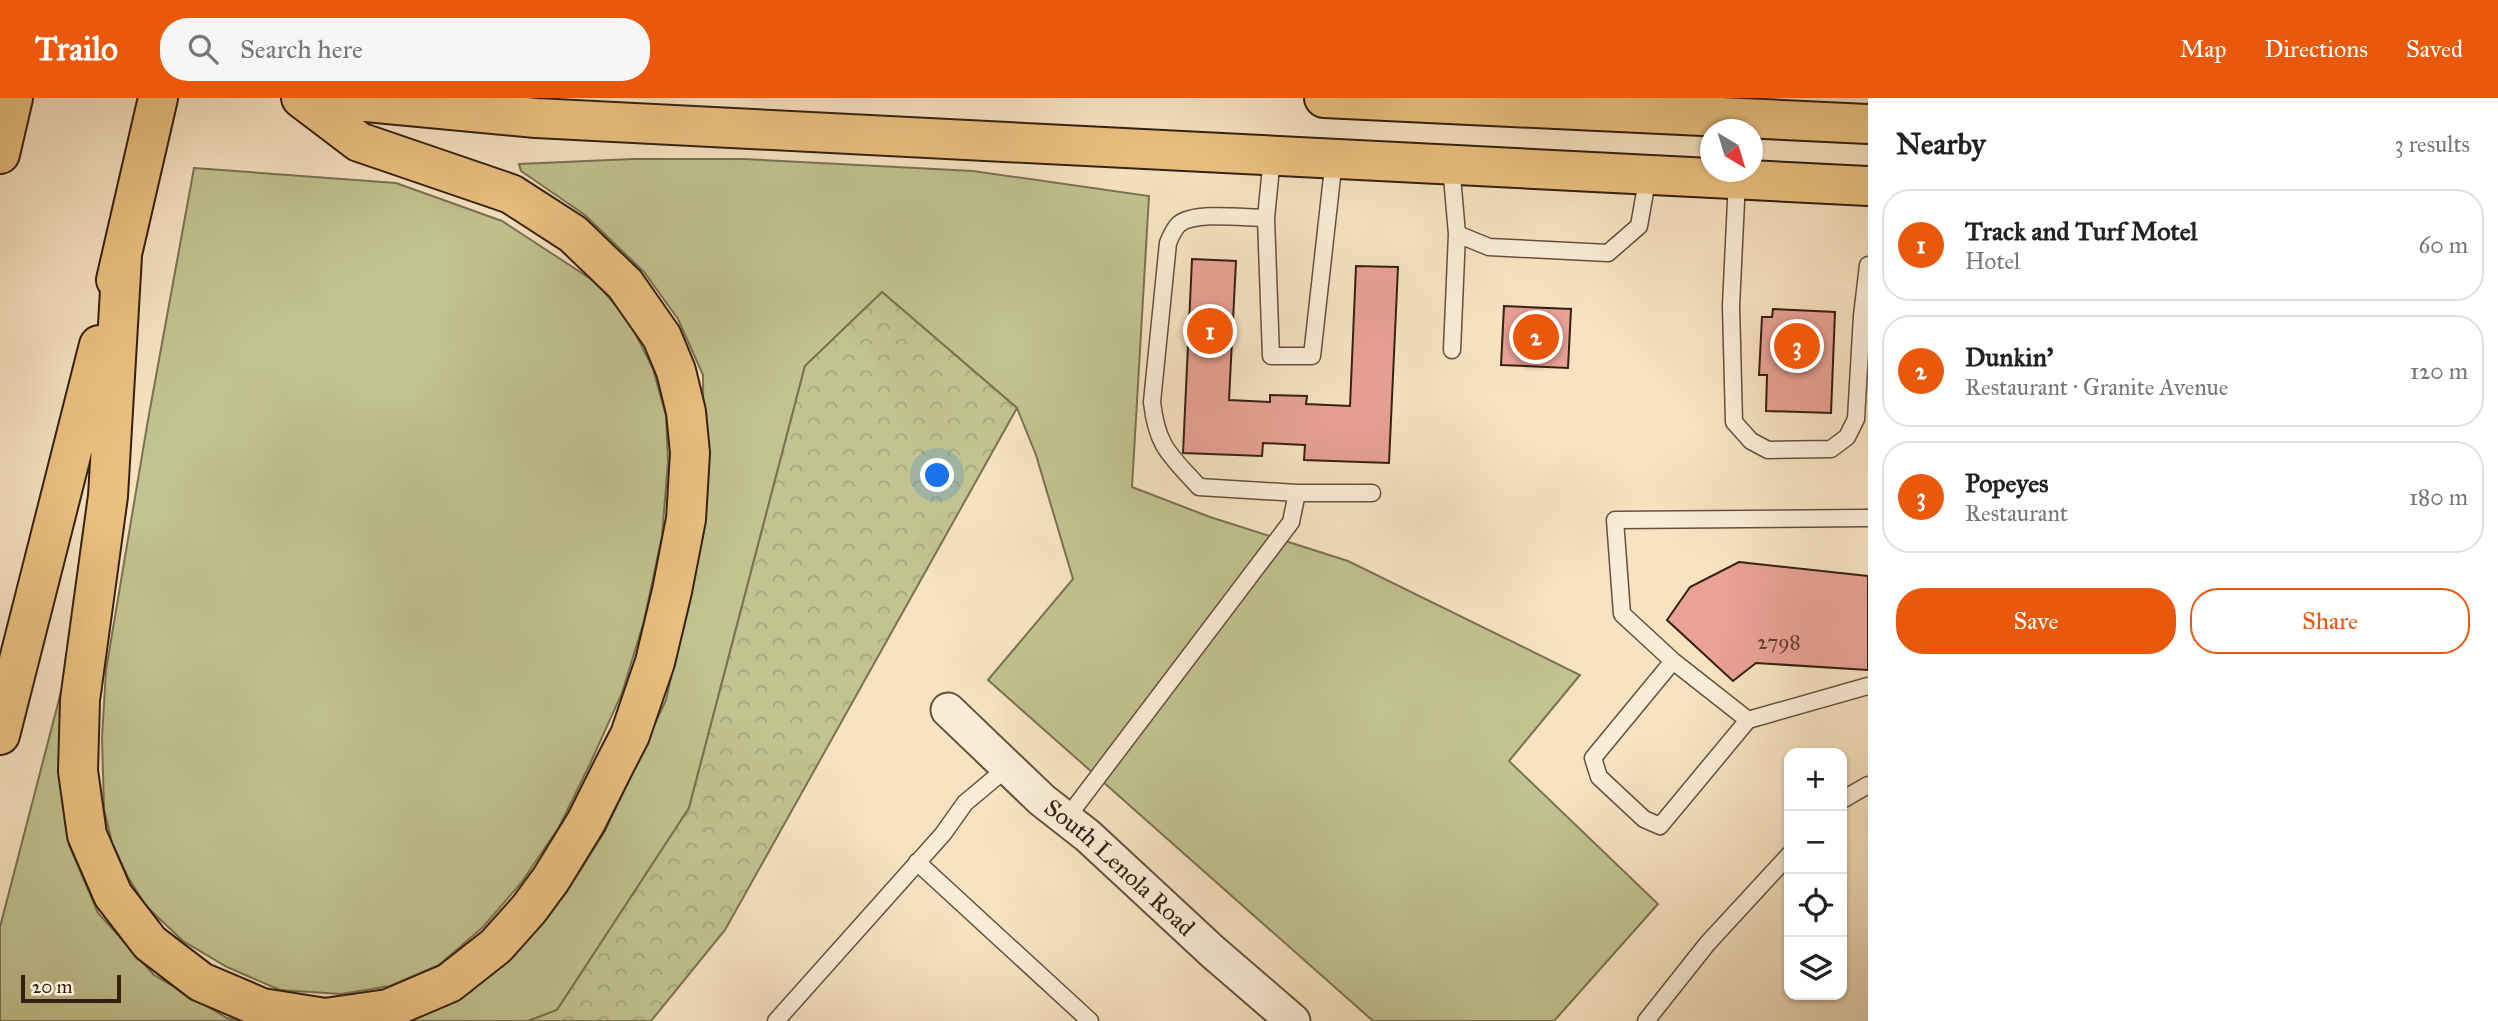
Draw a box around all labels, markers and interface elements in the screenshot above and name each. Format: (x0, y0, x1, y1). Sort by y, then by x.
search box (160, 18, 650, 81)
text: Trailo (35, 29, 118, 69)
icon: search (184, 30, 222, 68)
text: Search here (240, 33, 363, 65)
text: Map (2180, 34, 2227, 64)
text: Directions (2265, 34, 2368, 64)
text: Saved (2406, 34, 2463, 64)
north arrow (1700, 119, 1763, 182)
text: Nearby (1896, 126, 1986, 162)
text: 3 results (2394, 130, 2470, 158)
text: Track and Turf Motel (1965, 215, 2198, 247)
text: 1 (1916, 231, 1926, 259)
text: 60 m (2419, 231, 2468, 259)
text: Hotel (1965, 247, 2020, 275)
pin: 1 (1187, 305, 1233, 357)
pin: 2 (1513, 311, 1559, 363)
pin: 3 (1774, 320, 1820, 372)
text: Dunkin' (1965, 341, 2053, 373)
text: 2 (1915, 357, 1927, 385)
text: 120 m (2410, 357, 2468, 385)
text: Restaurant · Granite Avenue (1965, 373, 2228, 401)
your location (920, 458, 954, 492)
text: Popeyes (1965, 467, 2048, 499)
text: 3 (1916, 483, 1926, 511)
text: 180 m (2409, 483, 2468, 511)
text: Restaurant (1965, 499, 2068, 527)
button: Save (1896, 588, 2176, 654)
button: Share (2190, 588, 2470, 654)
house number: 2798 (1757, 629, 1801, 655)
map controls (1784, 748, 1847, 1000)
button: + (1784, 748, 1847, 811)
street label: South Lenola Road (1038, 792, 1201, 942)
button: − (1784, 811, 1847, 874)
button: locate (1784, 874, 1847, 937)
button: layers (1784, 937, 1847, 1000)
scale bar (21, 972, 121, 1004)
text: 20 m (32, 975, 73, 998)

